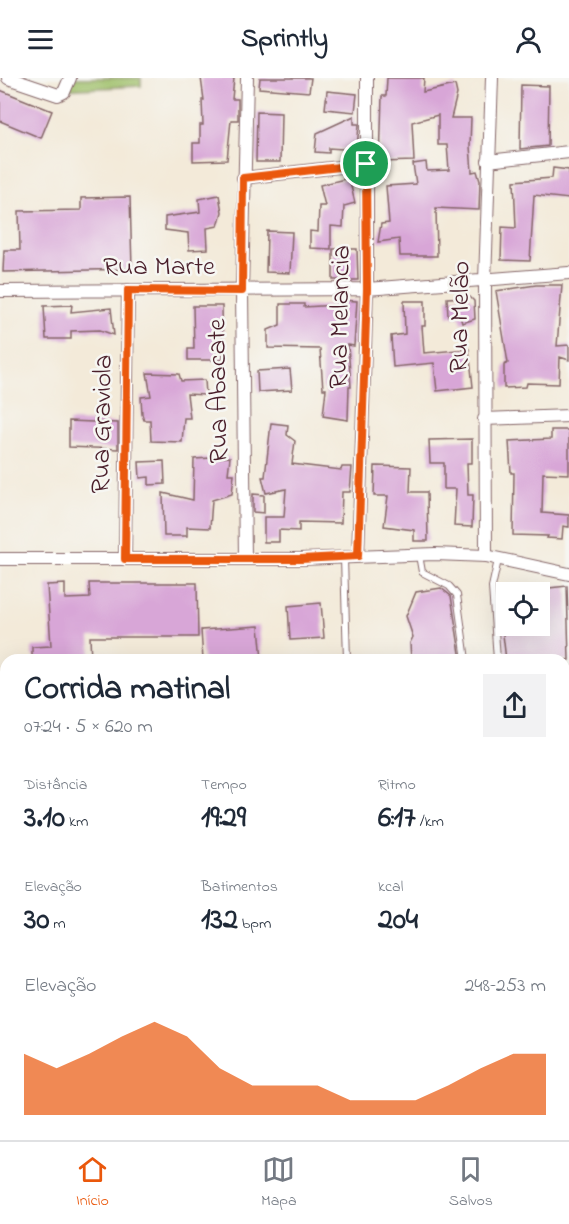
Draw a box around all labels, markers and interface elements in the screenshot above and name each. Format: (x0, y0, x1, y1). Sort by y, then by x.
text: Sprintly (241, 20, 328, 59)
icon: menu (24, 23, 57, 56)
icon: person (512, 23, 545, 56)
pin (340, 138, 391, 189)
icon: arrive (349, 147, 382, 180)
street label: Rua Melancia (320, 245, 362, 389)
street label: Rua Marte (103, 248, 216, 287)
street label: Rua Melão (441, 260, 481, 374)
street label: Rua Abacate (198, 317, 240, 464)
street label: Rua Graviola (82, 354, 124, 494)
map controls (496, 582, 550, 636)
button: locate (496, 582, 550, 636)
text: Corrida matinal (24, 666, 230, 714)
button: share (483, 674, 546, 737)
text: 07:24 · 5 × 620 m (24, 713, 153, 742)
text: Distância (24, 773, 87, 797)
text: Tempo (201, 773, 247, 797)
text: Ritmo (378, 773, 416, 797)
text: 3.10 (24, 797, 65, 841)
text: 19:29 (201, 797, 246, 841)
text: 6:17 (378, 797, 416, 841)
text: km (65, 810, 88, 834)
text: /km (416, 810, 444, 834)
text: Elevação (24, 875, 82, 899)
text: Batimentos (201, 875, 278, 899)
text: kcal (378, 875, 403, 899)
text: 30 (24, 899, 49, 943)
text: 132 (201, 899, 238, 943)
text: 204 (378, 899, 418, 943)
text: m (49, 912, 66, 936)
text: bpm (238, 912, 271, 936)
text: Elevação (24, 972, 96, 1001)
text: 248–253 m (464, 972, 546, 1001)
tab: Início (76, 1153, 109, 1213)
tab: Mapa (261, 1153, 297, 1213)
tab: Salvos (449, 1153, 493, 1213)

